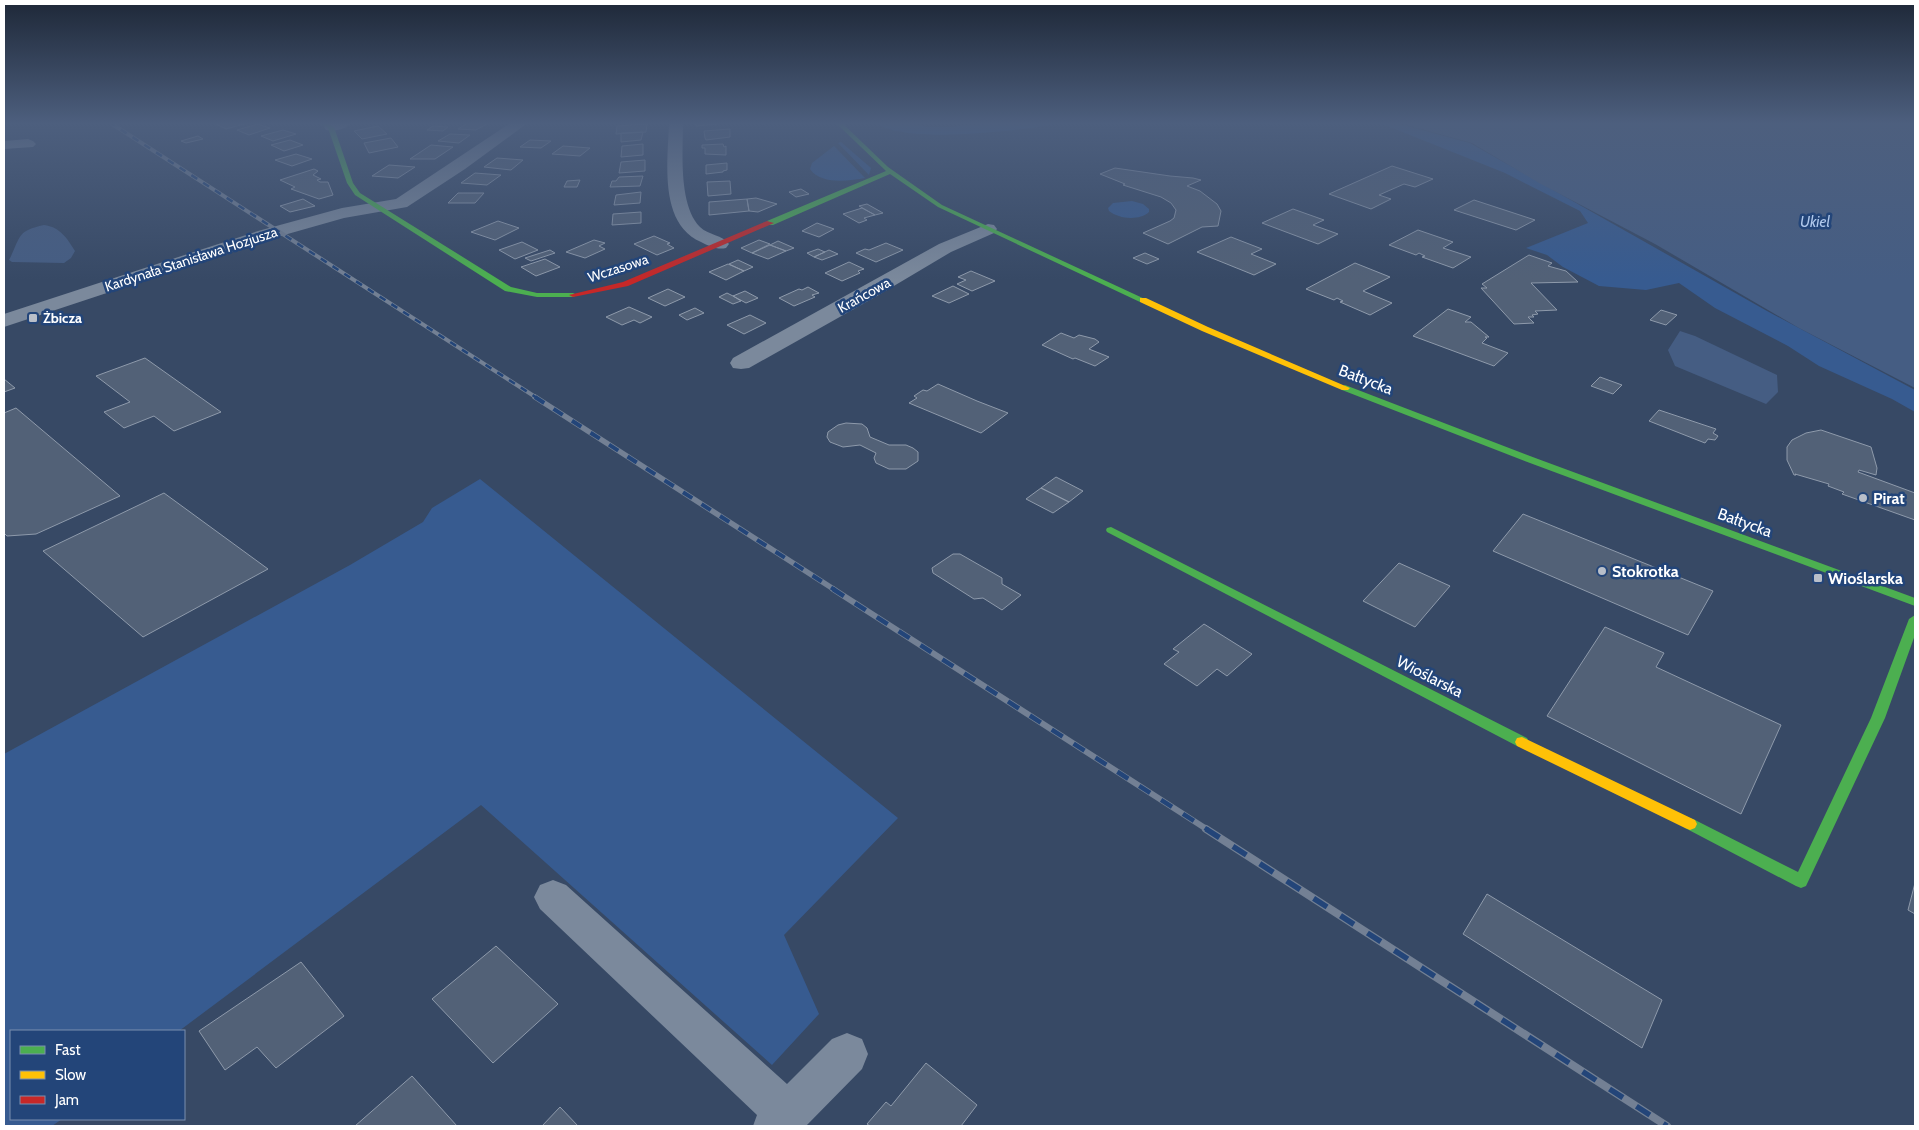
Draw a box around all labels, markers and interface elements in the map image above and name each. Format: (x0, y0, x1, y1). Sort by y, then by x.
water label: Ukiel (1800, 213, 1830, 231)
street label: Kardynała Stanisława Hozjusza (102, 222, 280, 295)
street label: Wczasowa (585, 250, 651, 286)
street label: Krańcowa (834, 273, 894, 317)
place label: Żbicza (43, 309, 82, 327)
marker: Żbicza (27, 312, 39, 324)
street label: Bałtycka (1336, 360, 1396, 399)
place label: Pirat (1873, 489, 1905, 508)
marker: Pirat (1857, 492, 1869, 504)
street label: Bałtycka (1715, 504, 1775, 541)
place label: Stokrotka (1612, 562, 1679, 581)
marker: Stokrotka (1596, 565, 1608, 577)
place label: Wioślarska (1828, 569, 1903, 588)
marker: Wioślarska (1812, 572, 1824, 584)
street label: Wioślarska (1393, 652, 1466, 701)
legend (10, 1030, 185, 1120)
text: Fast (55, 1041, 80, 1059)
text: Slow (55, 1066, 86, 1084)
text: Jam (54, 1091, 79, 1109)

